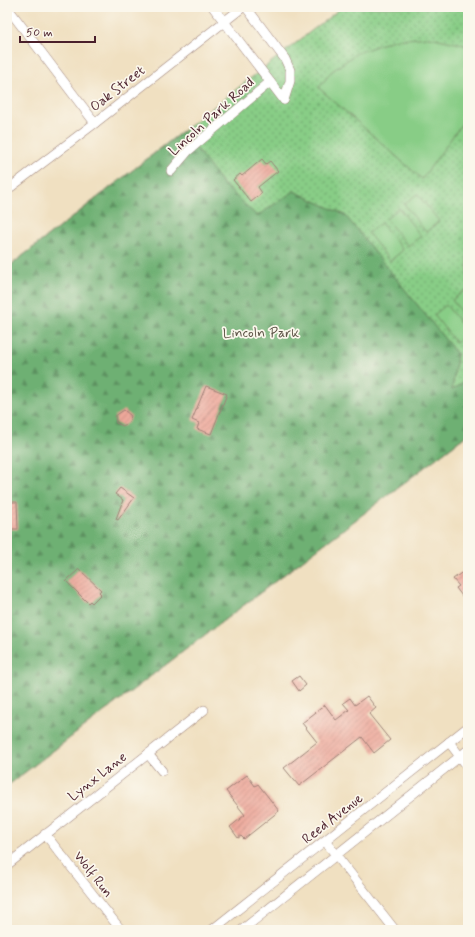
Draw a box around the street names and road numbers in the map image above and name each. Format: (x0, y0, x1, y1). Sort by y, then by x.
street label: Oak Street (87, 62, 149, 116)
street label: Lincoln Park Road (165, 74, 258, 160)
street label: Lynx Lane (65, 748, 131, 805)
street label: Reed Avenue (298, 789, 367, 848)
street label: Wolf Run (70, 848, 117, 901)

